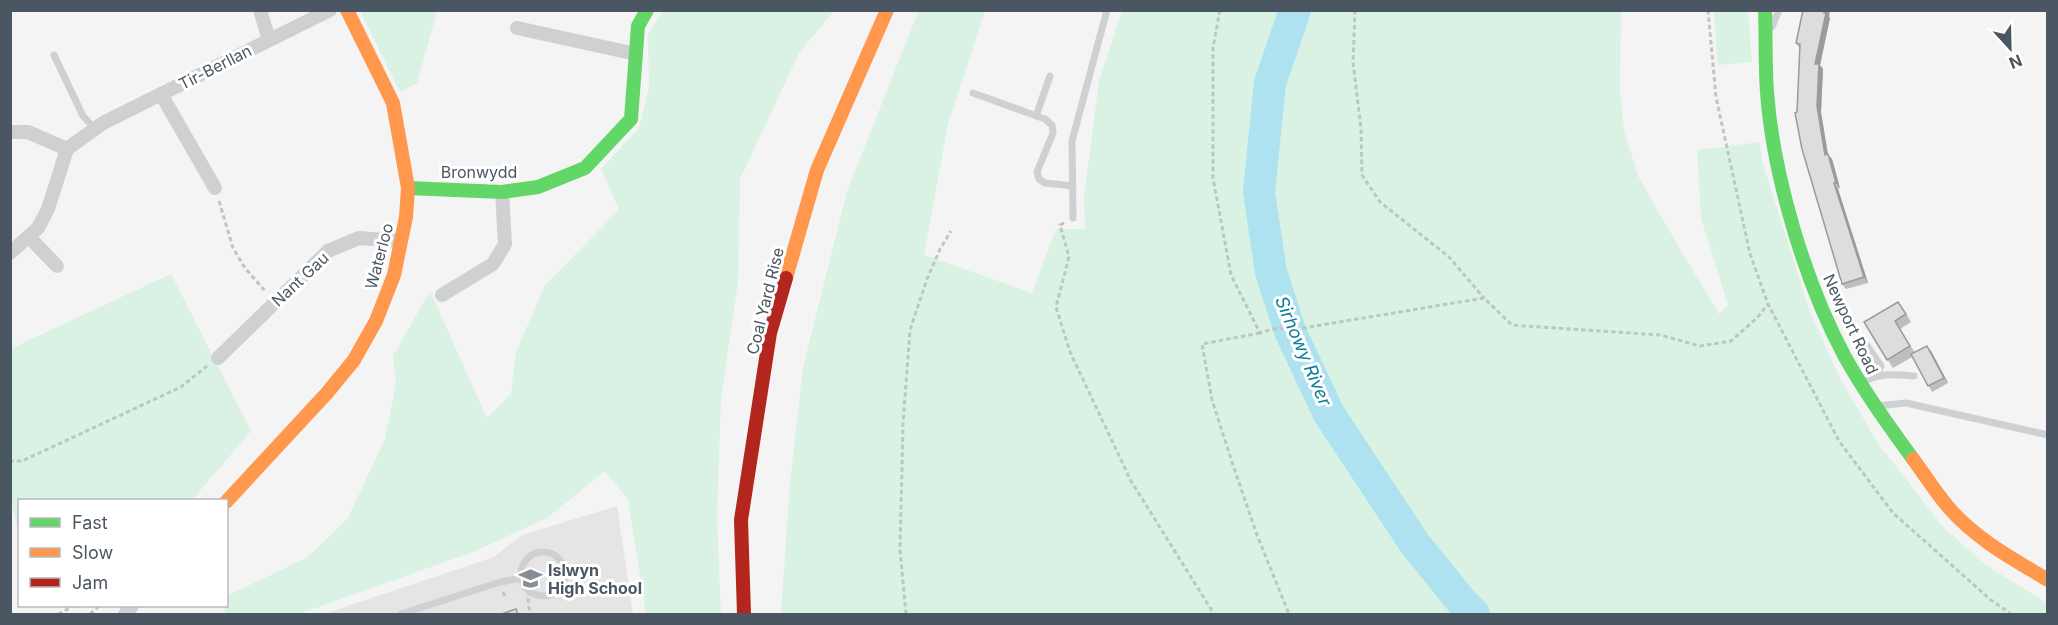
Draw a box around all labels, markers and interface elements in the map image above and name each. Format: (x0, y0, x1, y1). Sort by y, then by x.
north arrow (1980, 18, 2040, 78)
street label: Tir-Berllan (175, 40, 255, 94)
text: N (2006, 50, 2025, 73)
street label: Bronwydd (441, 162, 517, 182)
street label: Waterloo (361, 221, 397, 291)
street label: Coal Yard Rise (742, 245, 788, 357)
street label: Nant Gau (267, 248, 333, 310)
street label: Newport Road (1819, 271, 1883, 377)
water label: Sirhowy River (1271, 293, 1336, 410)
legend (18, 499, 228, 607)
text: Fast (72, 512, 108, 533)
text: Slow (72, 542, 113, 563)
place label: Islwyn High School (548, 560, 642, 598)
school or university icon: Islwyn High School (517, 566, 543, 592)
text: Jam (72, 572, 108, 593)

